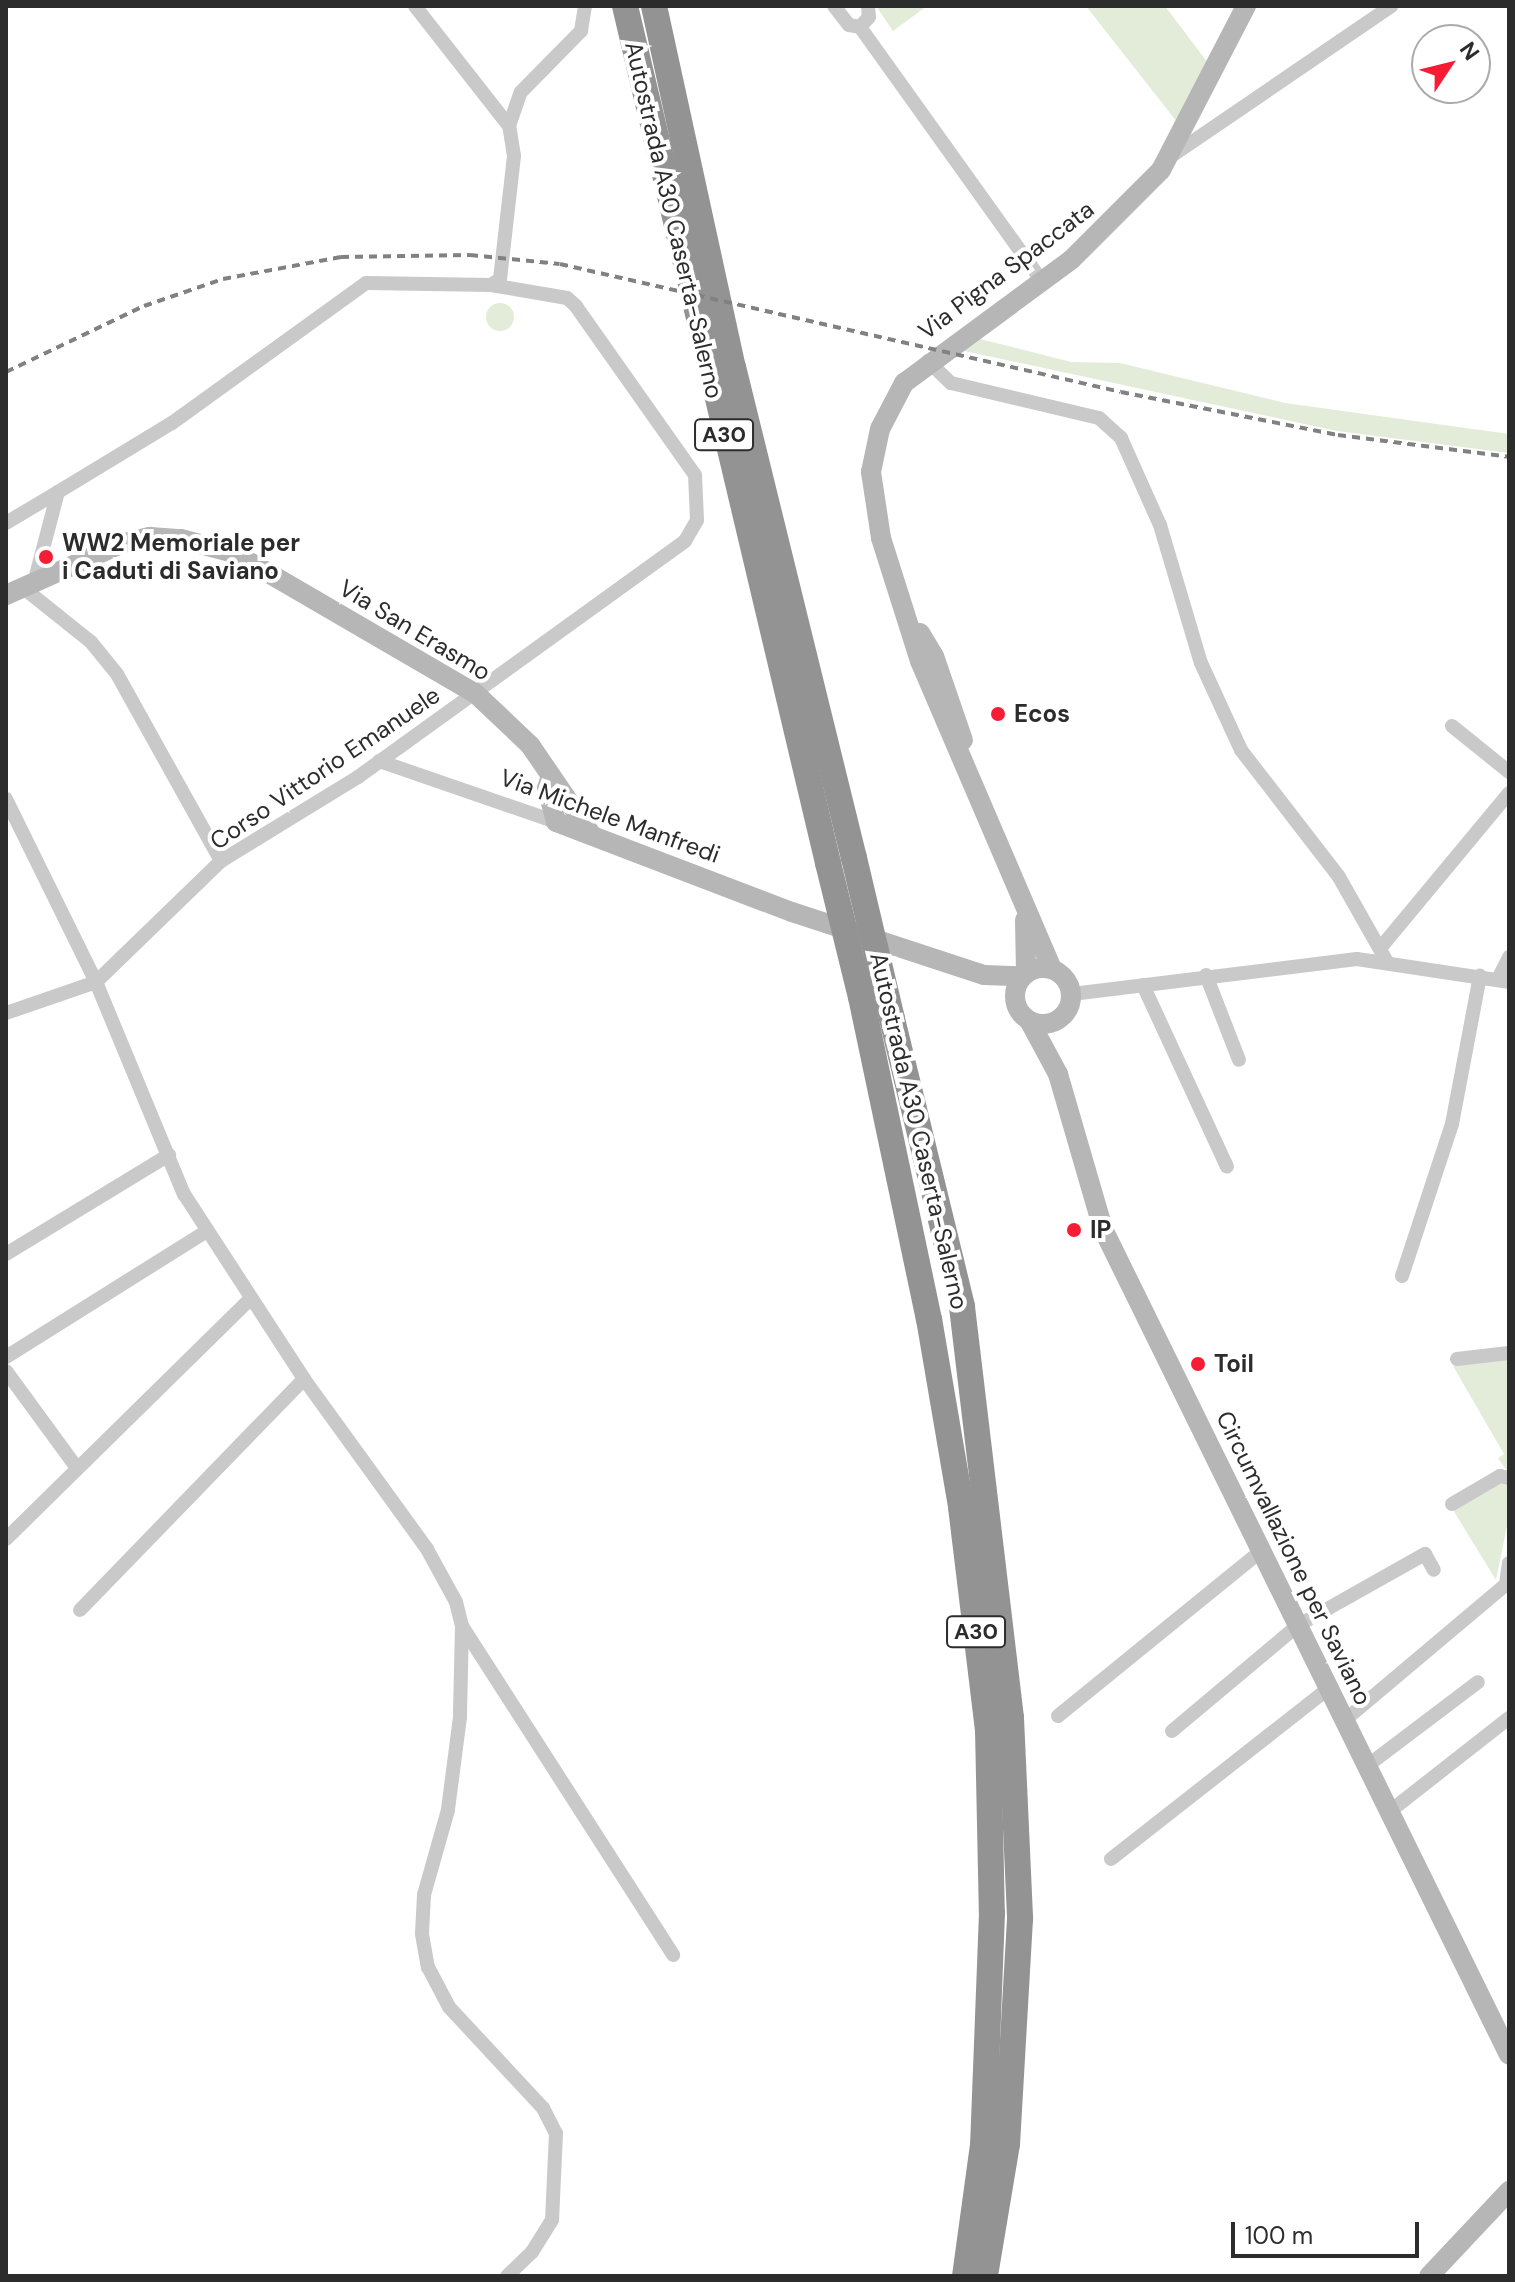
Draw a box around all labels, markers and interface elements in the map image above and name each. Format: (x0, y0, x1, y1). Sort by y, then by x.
north arrow (1411, 24, 1491, 104)
text: N (1453, 36, 1486, 66)
street label: Autostrada A30 Caserta-Salerno (619, 39, 729, 401)
street label: Via Pigna Spaccata (913, 195, 1099, 345)
road number: A30 (694, 417, 754, 453)
place label: WW2 Memoriale per i Caduti di Saviano (62, 529, 300, 585)
marker: WW2 Memoriale per i Caduti di Saviano (37, 548, 55, 566)
street label: Via San Erasmo (334, 573, 496, 687)
street label: Corso Vittorio Emanuele (205, 680, 445, 856)
place label: Ecos (1014, 700, 1070, 728)
marker: Ecos (989, 705, 1007, 723)
street label: Via Michele Manfredi (496, 763, 724, 869)
street label: Autostrada A30 Caserta-Salerno (864, 950, 974, 1312)
place label: IP (1090, 1216, 1111, 1244)
marker: IP (1065, 1221, 1083, 1239)
place label: Toil (1214, 1350, 1254, 1378)
marker: Toil (1189, 1355, 1207, 1373)
street label: Circumvallazione per Saviano (1210, 1406, 1378, 1710)
road number: A30 (946, 1614, 1006, 1650)
scale bar (1235, 2206, 1423, 2256)
text: 100 m (1245, 2220, 1313, 2251)

